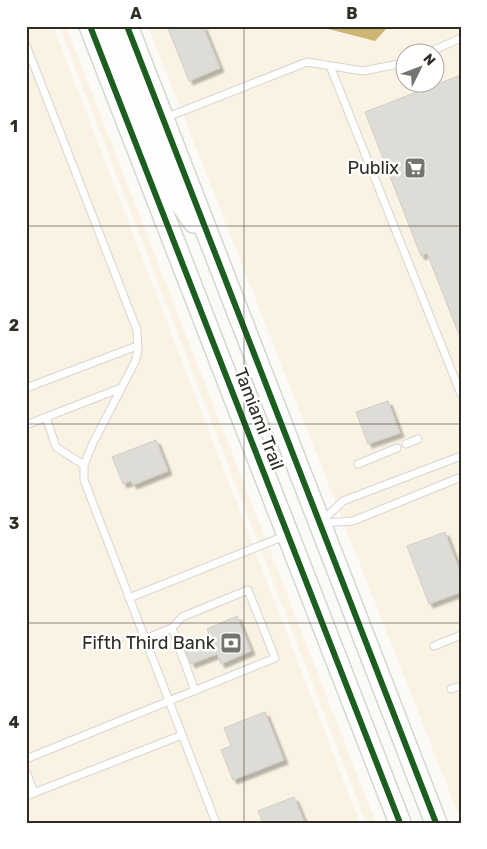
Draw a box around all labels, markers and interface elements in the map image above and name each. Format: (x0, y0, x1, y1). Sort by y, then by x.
text: A (130, 4, 142, 23)
text: B (346, 4, 358, 23)
north arrow (394, 42, 444, 92)
text: N (420, 50, 439, 69)
text: 1 (10, 117, 18, 136)
supermarket icon: Publix (403, 156, 427, 180)
place label: Publix (347, 157, 399, 179)
text: 2 (9, 316, 19, 335)
street label: Tamiami Trail (229, 365, 289, 473)
text: 3 (9, 514, 19, 533)
bank icon: Fifth Third Bank (219, 631, 243, 655)
place label: Fifth Third Bank (82, 632, 216, 654)
text: 4 (9, 713, 20, 732)

